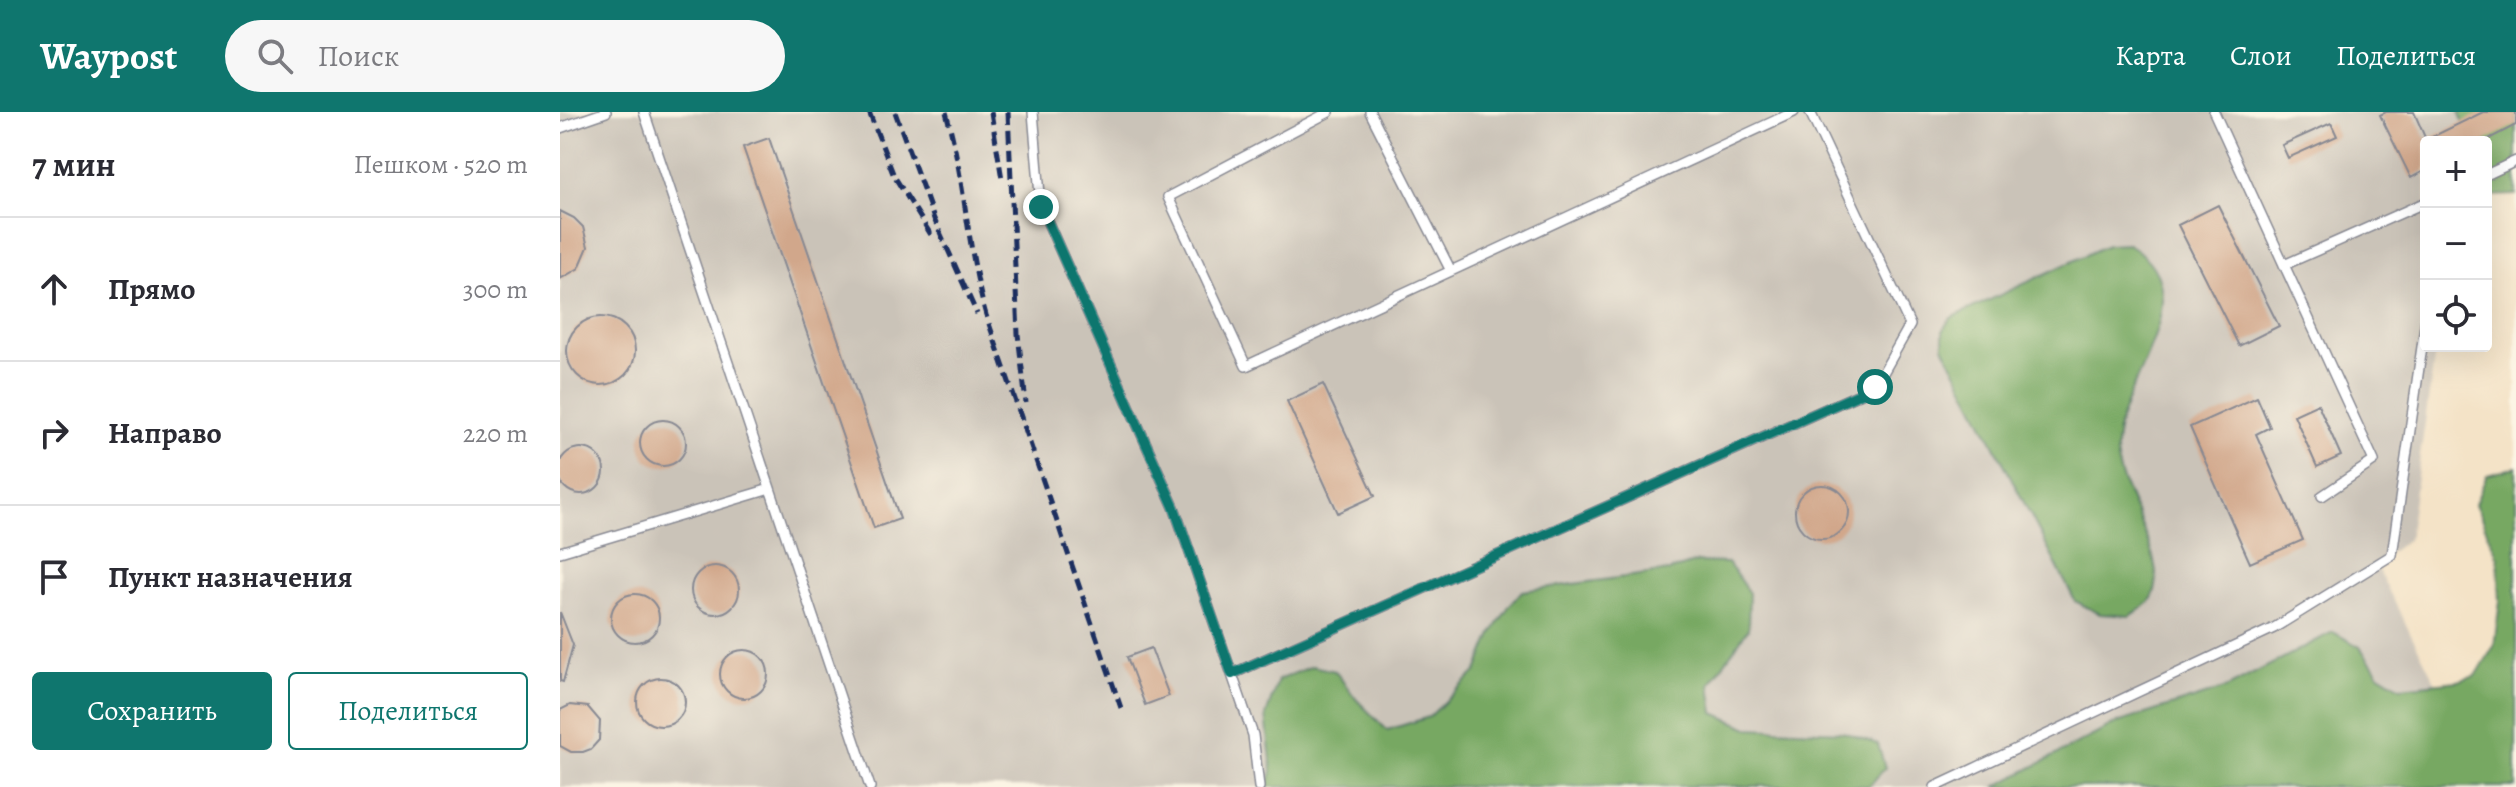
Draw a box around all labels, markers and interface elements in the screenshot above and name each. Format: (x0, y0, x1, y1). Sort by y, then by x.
search box (225, 20, 785, 92)
text: Waypost (40, 30, 177, 82)
icon: search (253, 34, 297, 78)
text: Поиск (317, 36, 399, 76)
text: Карта (2115, 37, 2186, 75)
text: Слои (2230, 37, 2292, 75)
text: Поделиться (2336, 37, 2476, 75)
map controls (2420, 136, 2492, 352)
button: + (2420, 136, 2492, 208)
text: 7 мин (32, 141, 116, 188)
text: Пешком · 520 m (354, 147, 528, 182)
route end (1023, 189, 1059, 225)
button: − (2420, 208, 2492, 280)
icon: ahead (32, 267, 76, 311)
text: Прямо (108, 269, 195, 309)
text: 300 m (463, 272, 528, 307)
button: locate (2420, 280, 2492, 352)
route start (1857, 369, 1893, 405)
icon: right (32, 411, 76, 455)
text: Направо (108, 413, 222, 453)
text: 220 m (463, 416, 528, 451)
icon: arrive (32, 555, 76, 599)
text: Пункт назначения (108, 557, 353, 597)
button: Сохранить (32, 672, 272, 750)
button: Поделиться (288, 672, 528, 750)

